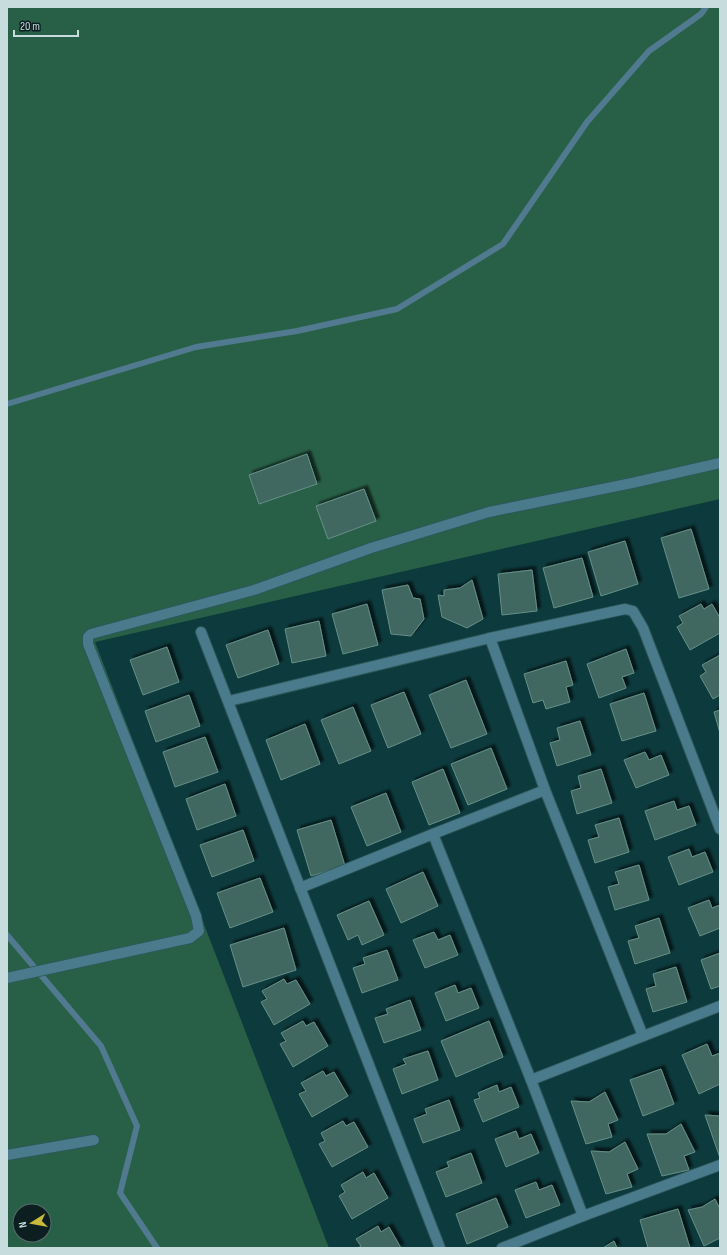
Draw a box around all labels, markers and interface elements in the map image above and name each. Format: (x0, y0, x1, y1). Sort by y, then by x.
scale bar (14, 12, 78, 38)
text: 20 m (20, 19, 40, 34)
north arrow (12, 1203, 52, 1243)
text: N (16, 1221, 30, 1229)

